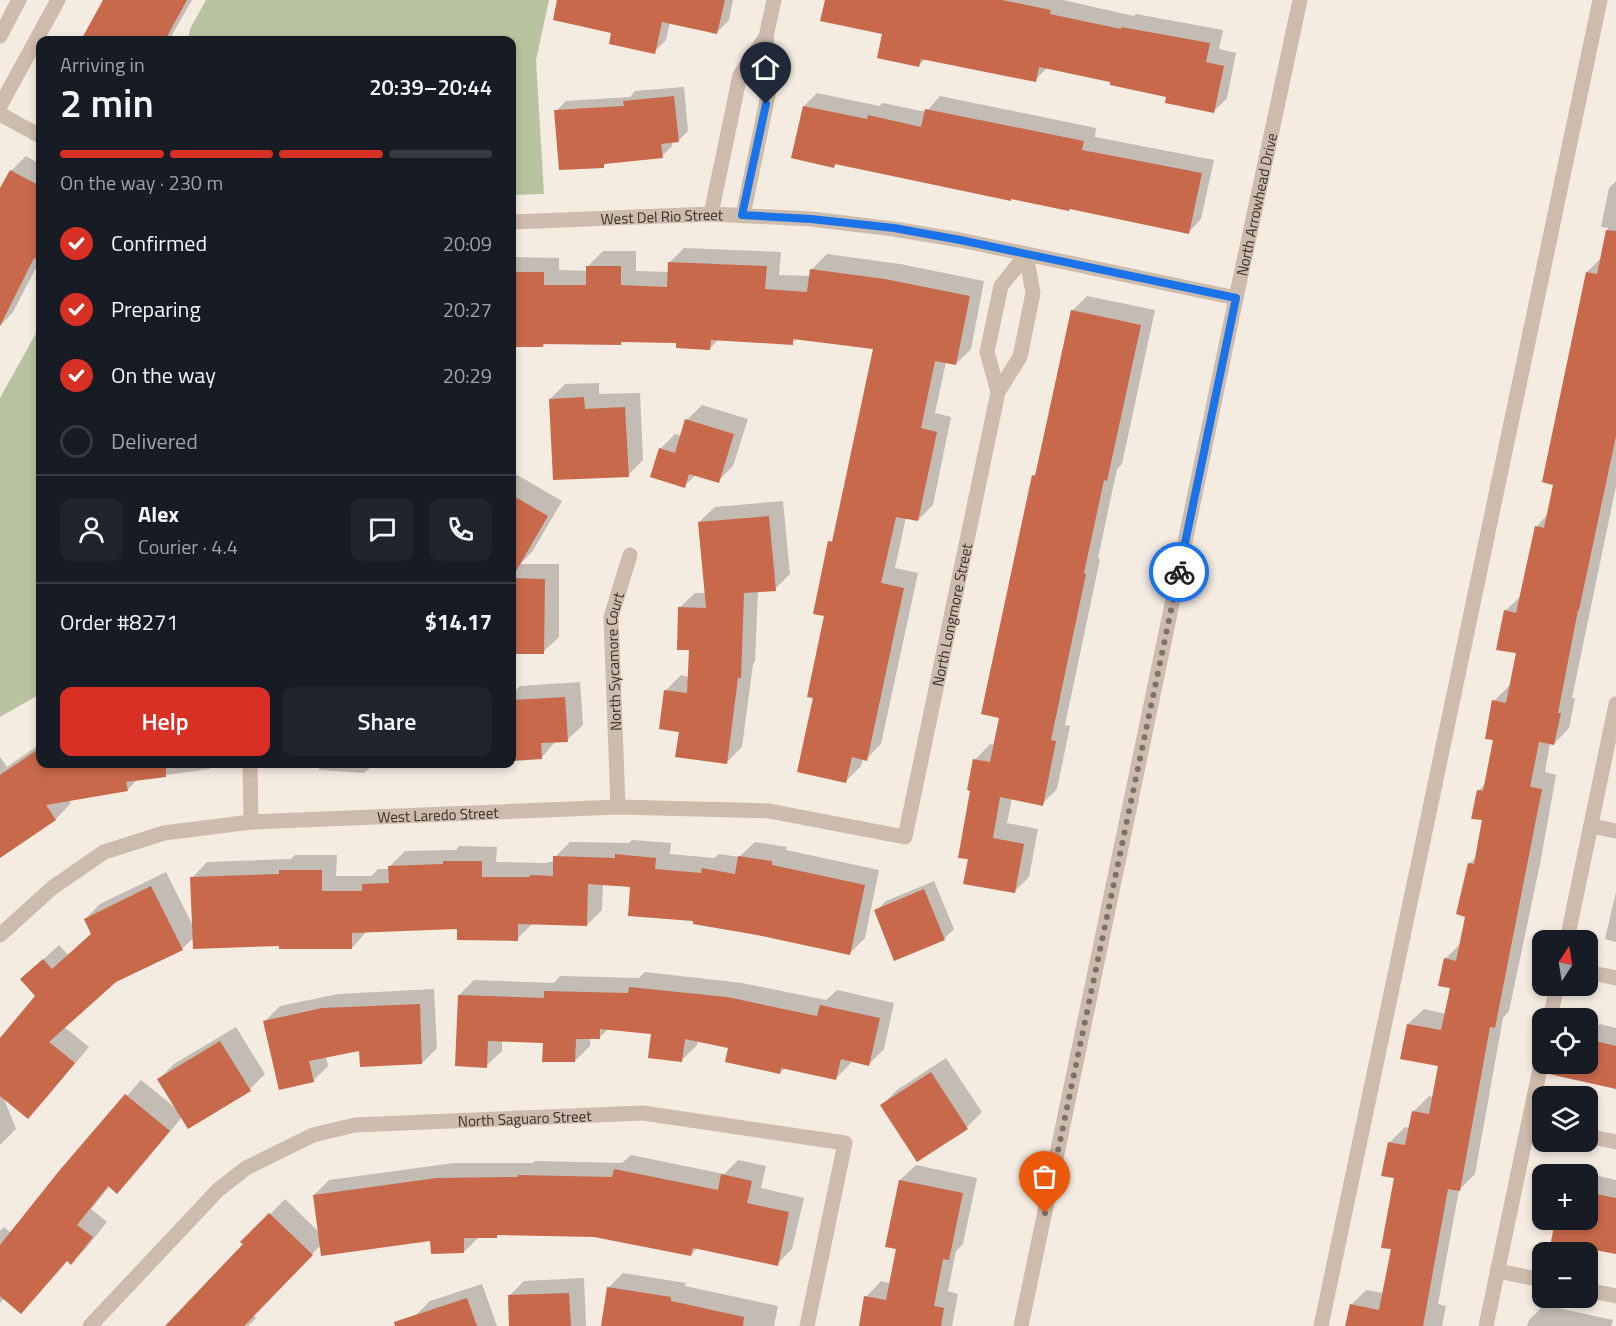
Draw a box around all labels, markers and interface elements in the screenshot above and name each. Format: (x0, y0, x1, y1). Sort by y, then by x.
pin (740, 42, 791, 104)
text: Arriving in (60, 49, 145, 80)
icon: home (749, 51, 782, 84)
text: 20:39–20:44 (369, 70, 492, 104)
text: 2 min (60, 73, 154, 132)
street label: North Arrowhead Drive (1230, 131, 1283, 278)
text: On the way · 230 m (60, 167, 223, 198)
street label: West Del Rio Street (600, 202, 724, 230)
text: Confirmed (111, 226, 207, 260)
icon: check (60, 227, 93, 260)
text: 20:09 (443, 228, 492, 259)
text: Preparing (111, 292, 201, 326)
icon: check (60, 293, 93, 326)
text: 20:27 (443, 294, 492, 325)
text: On the way (111, 358, 216, 392)
icon: check (60, 359, 93, 392)
text: 20:29 (443, 360, 492, 391)
text: Delivered (111, 424, 198, 458)
text: Alex (138, 497, 179, 531)
button: person (60, 498, 123, 561)
button: chat (351, 498, 414, 561)
button: phone (429, 498, 492, 561)
text: Courier · 4.4 (138, 531, 238, 562)
street label: North Longmore Street (925, 540, 978, 688)
courier (1149, 542, 1209, 602)
icon: bike (1163, 556, 1196, 589)
street label: North Sycamore Court (600, 588, 630, 731)
text: Order #8271 (60, 605, 179, 639)
text: $14.17 (425, 605, 492, 639)
button: Help (60, 687, 270, 756)
button: Share (282, 687, 492, 756)
street label: West Laredo Street (377, 800, 500, 828)
north arrow (1532, 930, 1598, 996)
map controls (1532, 930, 1598, 1308)
button: locate (1532, 1008, 1598, 1074)
button: layers (1532, 1086, 1598, 1152)
street label: North Saguaro Street (457, 1104, 593, 1132)
pin (1019, 1151, 1070, 1213)
icon: bag (1028, 1160, 1061, 1193)
button: + (1532, 1164, 1598, 1230)
button: − (1532, 1242, 1598, 1308)

